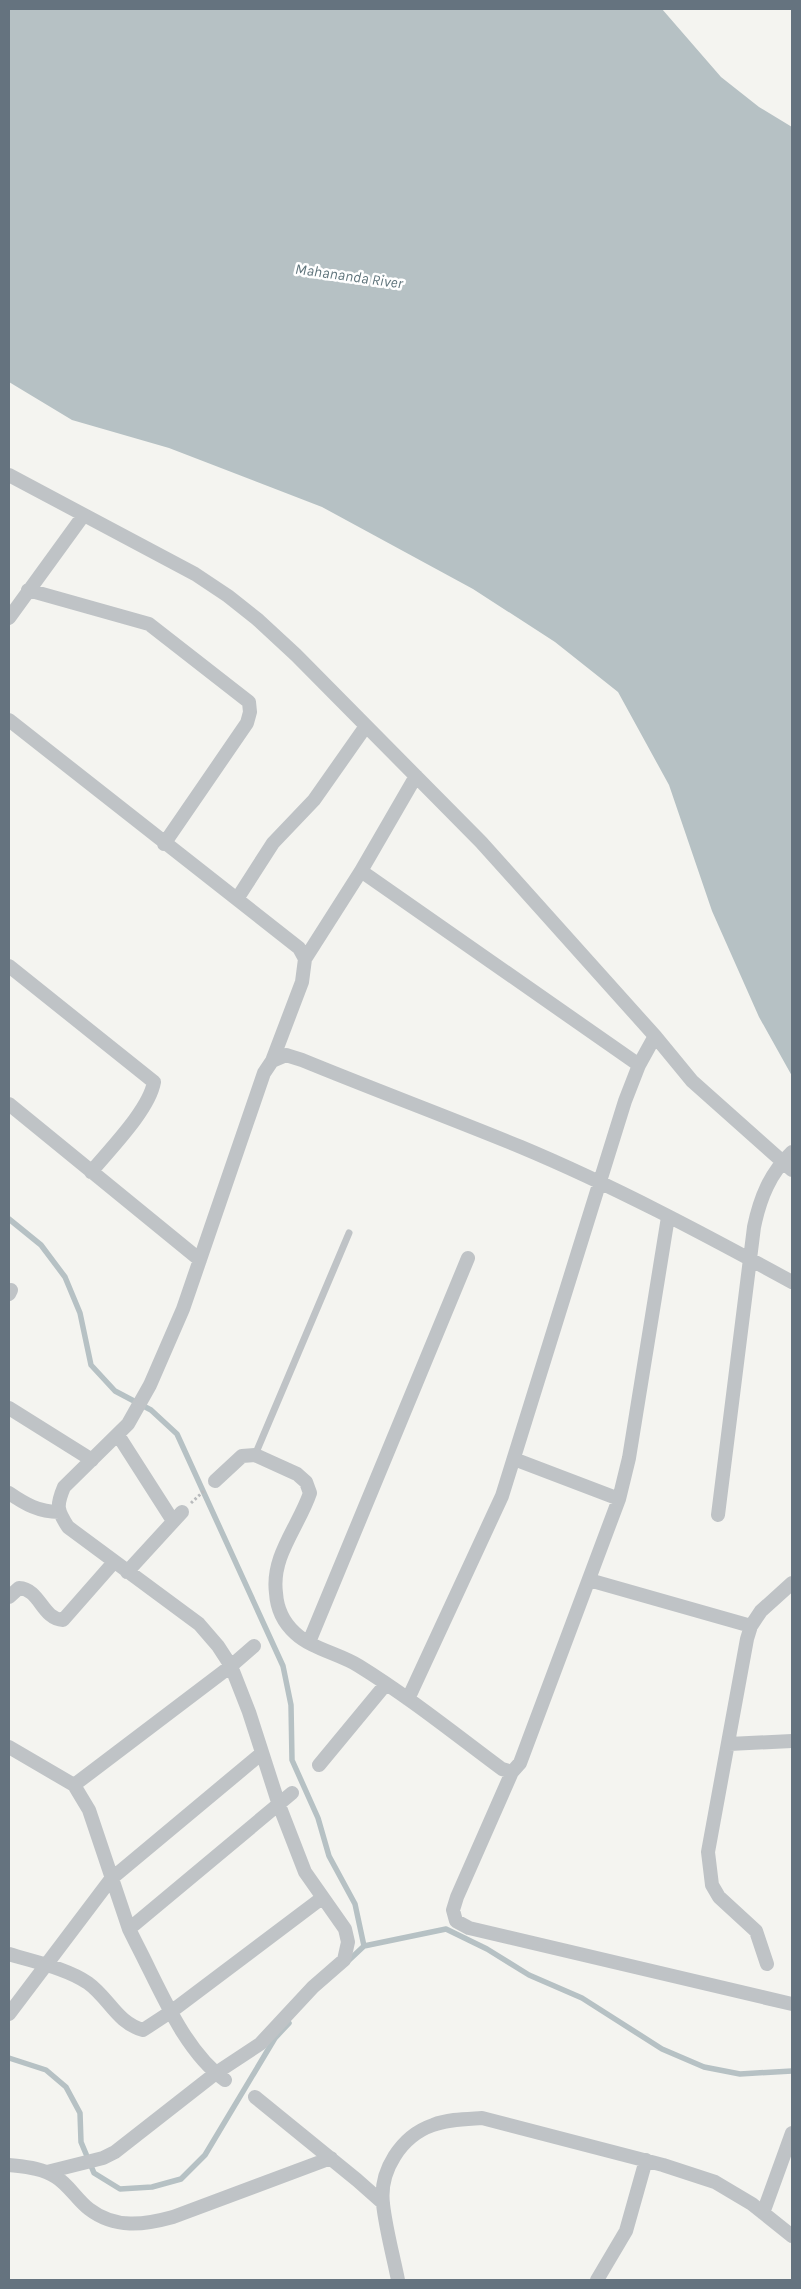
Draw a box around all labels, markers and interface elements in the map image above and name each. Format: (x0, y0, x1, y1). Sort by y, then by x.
water label: Mahananda River (294, 260, 405, 293)

